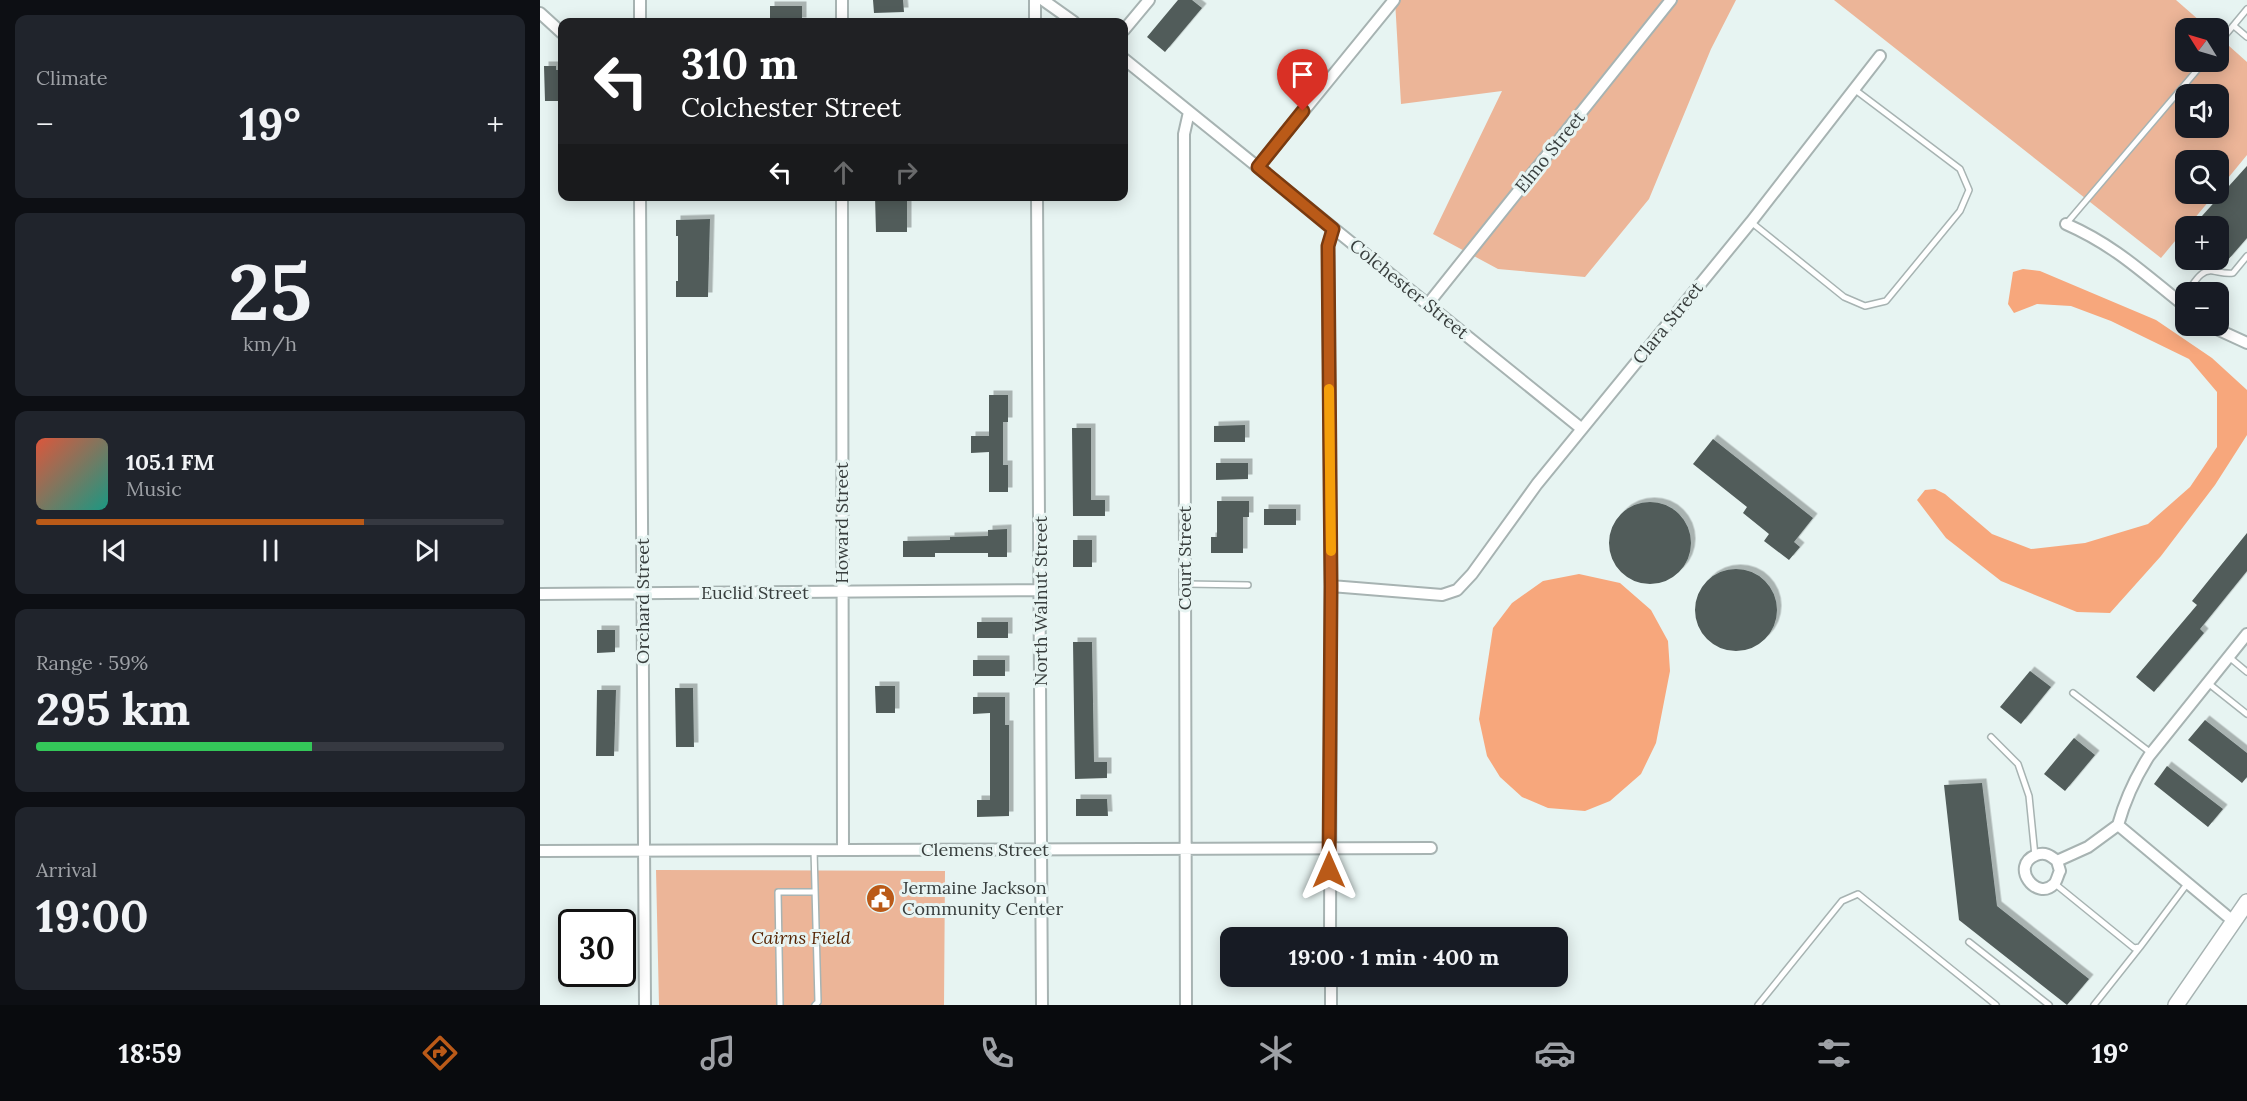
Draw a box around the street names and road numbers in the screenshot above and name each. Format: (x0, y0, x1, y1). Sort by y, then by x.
street label: Elmo Street (1510, 106, 1590, 197)
street label: Colchester Street (1345, 233, 1474, 344)
street label: Clara Street (1627, 277, 1708, 369)
street label: Howard Street (830, 462, 853, 584)
street label: Court Street (1173, 506, 1196, 610)
street label: North Walnut Street (1029, 516, 1052, 686)
street label: Orchard Street (631, 538, 654, 664)
street label: Euclid Street (701, 581, 809, 604)
street label: Clemens Street (921, 838, 1049, 861)

